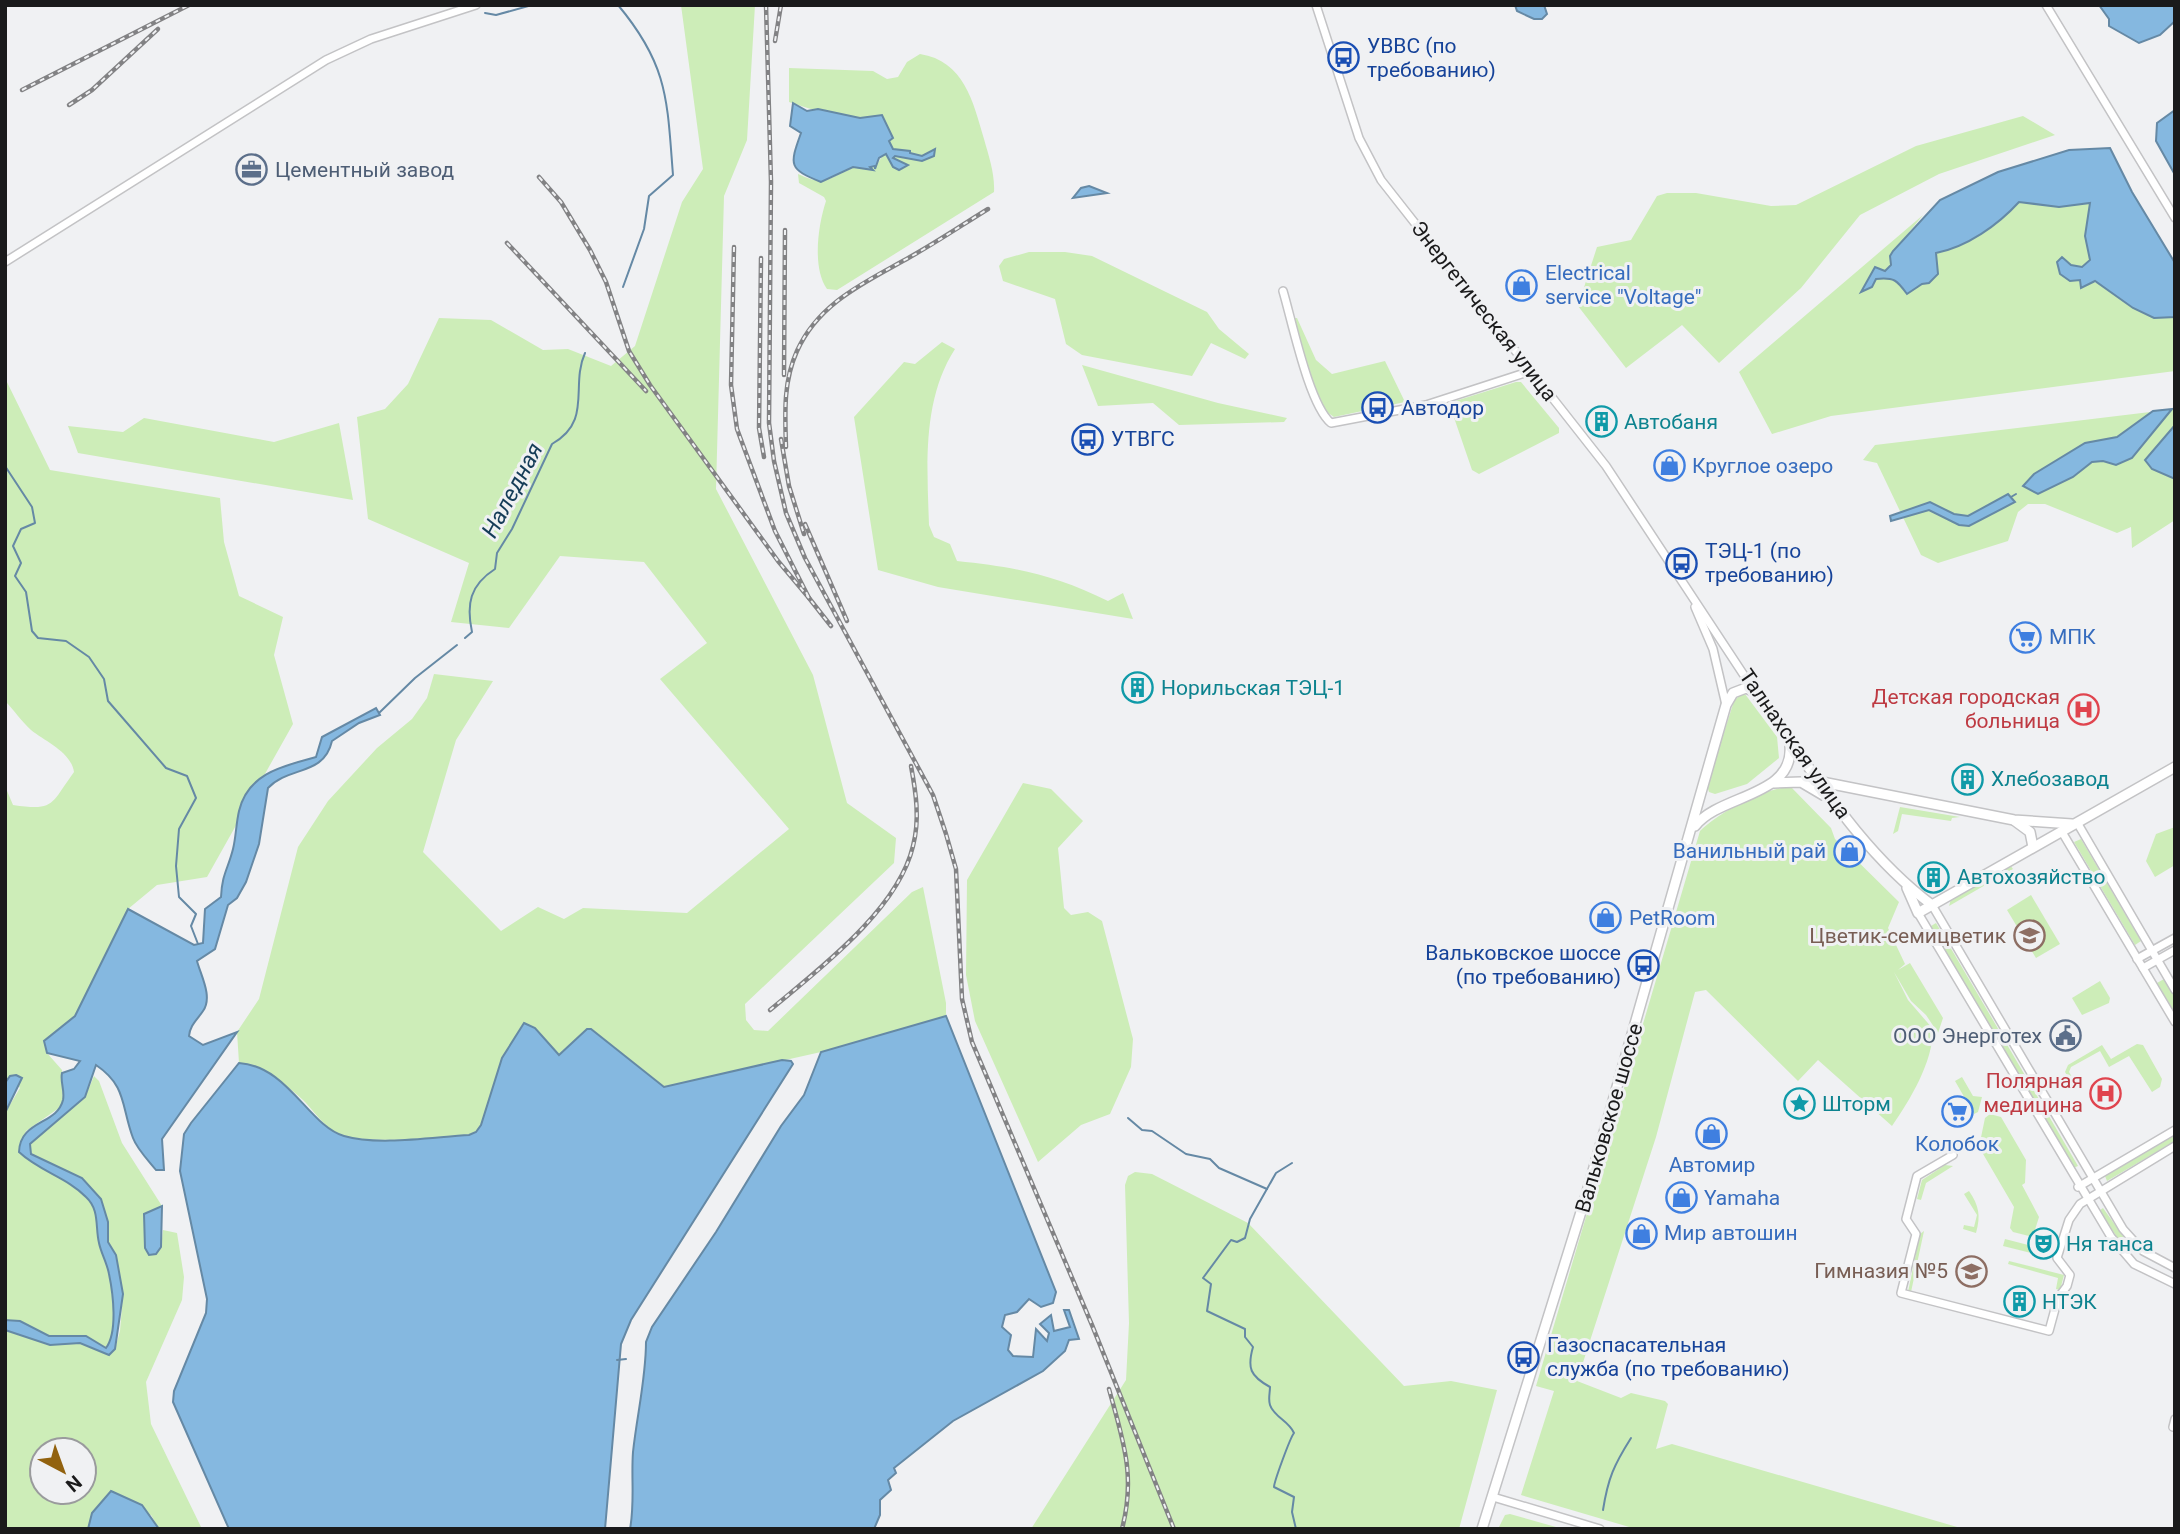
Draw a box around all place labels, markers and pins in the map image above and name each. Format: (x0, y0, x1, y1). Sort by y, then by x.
place label: УВВС (по требованию) (1367, 34, 1496, 82)
bus stop icon: УВВС (по требованию) (1327, 41, 1361, 75)
office icon: Цементный завод (235, 153, 269, 187)
place label: Цементный завод (275, 158, 454, 182)
place label: Electrical service "Voltage" (1545, 261, 1701, 309)
shop icon: Electrical service "Voltage" (1505, 268, 1539, 302)
bus stop icon: Автодор (1361, 391, 1395, 425)
place label: Автодор (1401, 396, 1484, 420)
building icon: Автобаня (1584, 405, 1618, 439)
place label: Автобаня (1624, 410, 1718, 434)
bus stop icon: УТВГС (1071, 422, 1105, 456)
place label: УТВГС (1111, 427, 1175, 451)
shop icon: Круглое озеро (1652, 449, 1686, 483)
place label: Круглое озеро (1692, 454, 1833, 478)
place label: ТЭЦ-1 (по требованию) (1705, 539, 1834, 587)
bus stop icon: ТЭЦ-1 (по требованию) (1665, 546, 1699, 580)
supermarket icon: МПК (2009, 620, 2043, 654)
place label: МПК (2049, 625, 2096, 649)
building icon: Норильская ТЭЦ-1 (1121, 671, 1155, 705)
place label: Норильская ТЭЦ-1 (1161, 676, 1345, 700)
place label: Детская городская больница (1872, 685, 2060, 733)
hospital icon: Детская городская больница (2066, 692, 2100, 726)
building icon: Хлебозавод (1951, 762, 1985, 796)
place label: Хлебозавод (1991, 767, 2110, 791)
shop icon: Ванильный рай (1832, 834, 1866, 868)
place label: Ванильный рай (1673, 839, 1826, 863)
building icon: Автохозяйство (1917, 860, 1951, 894)
place label: Автохозяйство (1957, 865, 2106, 889)
shop icon: PetRoom (1589, 901, 1623, 935)
place label: PetRoom (1629, 906, 1715, 930)
school or university icon: Цветик-семицветик (2012, 919, 2046, 953)
place label: Цветик-семицветик (1809, 924, 2007, 948)
place label: Вальковское шоссе (по требованию) (1425, 941, 1621, 989)
bus stop icon: Вальковское шоссе (по требованию) (1627, 948, 1661, 982)
public building icon: ООО Энерготех (2048, 1019, 2082, 1053)
place label: ООО Энерготех (1893, 1024, 2042, 1048)
place label: Полярная медицина (1983, 1069, 2083, 1117)
hospital icon: Полярная медицина (2089, 1076, 2123, 1110)
place icon: Шторм (1782, 1087, 1816, 1121)
place label: Шторм (1822, 1092, 1891, 1116)
supermarket icon: Колобок (1940, 1095, 1974, 1129)
shop icon: Автомир (1695, 1116, 1729, 1150)
place label: Колобок (1915, 1132, 2000, 1156)
place label: Автомир (1669, 1153, 1755, 1177)
shop icon: Yamaha (1664, 1181, 1698, 1215)
place label: Yamaha (1704, 1186, 1780, 1210)
shop icon: Мир автошин (1624, 1216, 1658, 1250)
place label: Мир автошин (1664, 1221, 1798, 1245)
theatre icon: Ня танса (2026, 1227, 2060, 1261)
place label: Ня танса (2066, 1232, 2154, 1256)
school or university icon: Гимназия №5 (1954, 1254, 1988, 1288)
place label: Гимназия №5 (1814, 1259, 1948, 1283)
building icon: НТЭК (2002, 1285, 2036, 1319)
place label: НТЭК (2042, 1290, 2097, 1314)
place label: Газоспасательная служба (по требованию) (1547, 1333, 1790, 1381)
bus stop icon: Газоспасательная служба (по требованию) (1507, 1340, 1541, 1374)

